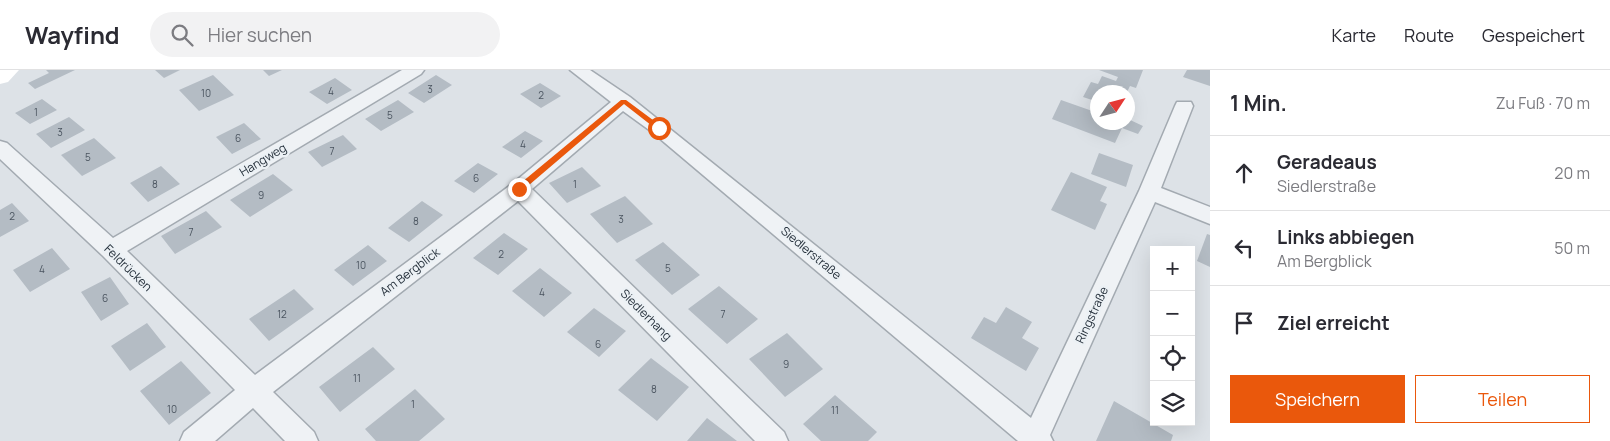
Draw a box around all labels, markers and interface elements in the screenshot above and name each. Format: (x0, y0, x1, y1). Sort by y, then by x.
search box (150, 12, 500, 57)
text: Wayfind (25, 18, 120, 51)
icon: search (168, 21, 196, 49)
text: Hier suchen (208, 22, 312, 48)
text: Karte (1331, 23, 1376, 47)
text: Route (1404, 23, 1454, 47)
text: Gespeichert (1482, 23, 1585, 47)
house number: 3 (427, 82, 433, 96)
house number: 4 (328, 84, 334, 98)
north arrow (1090, 85, 1135, 130)
house number: 10 (201, 86, 211, 100)
house number: 2 (538, 88, 544, 102)
text: 1 Min. (1230, 89, 1287, 117)
text: Zu Fuß · 70 m (1496, 92, 1590, 114)
house number: 1 (34, 105, 38, 119)
house number: 5 (387, 108, 393, 122)
route start (648, 117, 671, 140)
house number: 3 (57, 125, 63, 139)
house number: 6 (235, 131, 241, 145)
house number: 4 (520, 137, 526, 151)
street label: Hangweg (236, 139, 289, 180)
house number: 7 (329, 144, 335, 158)
text: Geradeaus (1277, 149, 1377, 175)
house number: 5 (85, 150, 91, 164)
icon: ahead (1230, 159, 1258, 187)
text: 20 m (1554, 162, 1590, 184)
house number: 6 (473, 171, 479, 185)
text: Siedlerstraße (1277, 175, 1376, 197)
house number: 8 (152, 177, 158, 191)
house number: 1 (573, 177, 577, 191)
route end (508, 178, 531, 201)
house number: 9 (258, 188, 264, 202)
house number: 2 (9, 209, 15, 223)
house number: 3 (618, 212, 624, 226)
house number: 8 (413, 214, 419, 228)
street label: Siedlerstraße (777, 222, 845, 283)
text: Links abbiegen (1277, 224, 1414, 250)
house number: 7 (188, 225, 194, 239)
icon: left (1230, 234, 1258, 262)
text: 50 m (1554, 237, 1590, 259)
street label: Feldrücken (101, 240, 156, 295)
street label: Am Bergblick (376, 243, 444, 300)
map controls (1150, 246, 1195, 426)
button: + (1150, 246, 1195, 291)
house number: 2 (498, 247, 504, 261)
text: Am Bergblick (1277, 250, 1372, 272)
house number: 10 (356, 258, 366, 272)
house number: 5 (665, 261, 671, 275)
house number: 4 (39, 262, 45, 276)
street label: Ringstraße (1071, 284, 1112, 346)
house number: 4 (539, 285, 545, 299)
street label: Siedlerhang (617, 285, 676, 344)
house number: 6 (102, 291, 108, 305)
button: − (1150, 291, 1195, 336)
house number: 12 (277, 307, 287, 321)
house number: 7 (720, 307, 726, 321)
icon: arrive (1230, 309, 1258, 337)
text: Ziel erreicht (1277, 310, 1390, 336)
button: locate (1150, 336, 1195, 381)
house number: 6 (595, 337, 601, 351)
house number: 9 (783, 357, 789, 371)
house number: 11 (353, 371, 361, 385)
button: Speichern (1230, 375, 1405, 423)
button: Teilen (1415, 375, 1590, 423)
button: layers (1150, 381, 1195, 426)
house number: 8 (651, 382, 657, 396)
house number: 1 (411, 397, 415, 411)
house number: 10 (167, 402, 177, 416)
house number: 11 (831, 403, 839, 417)

